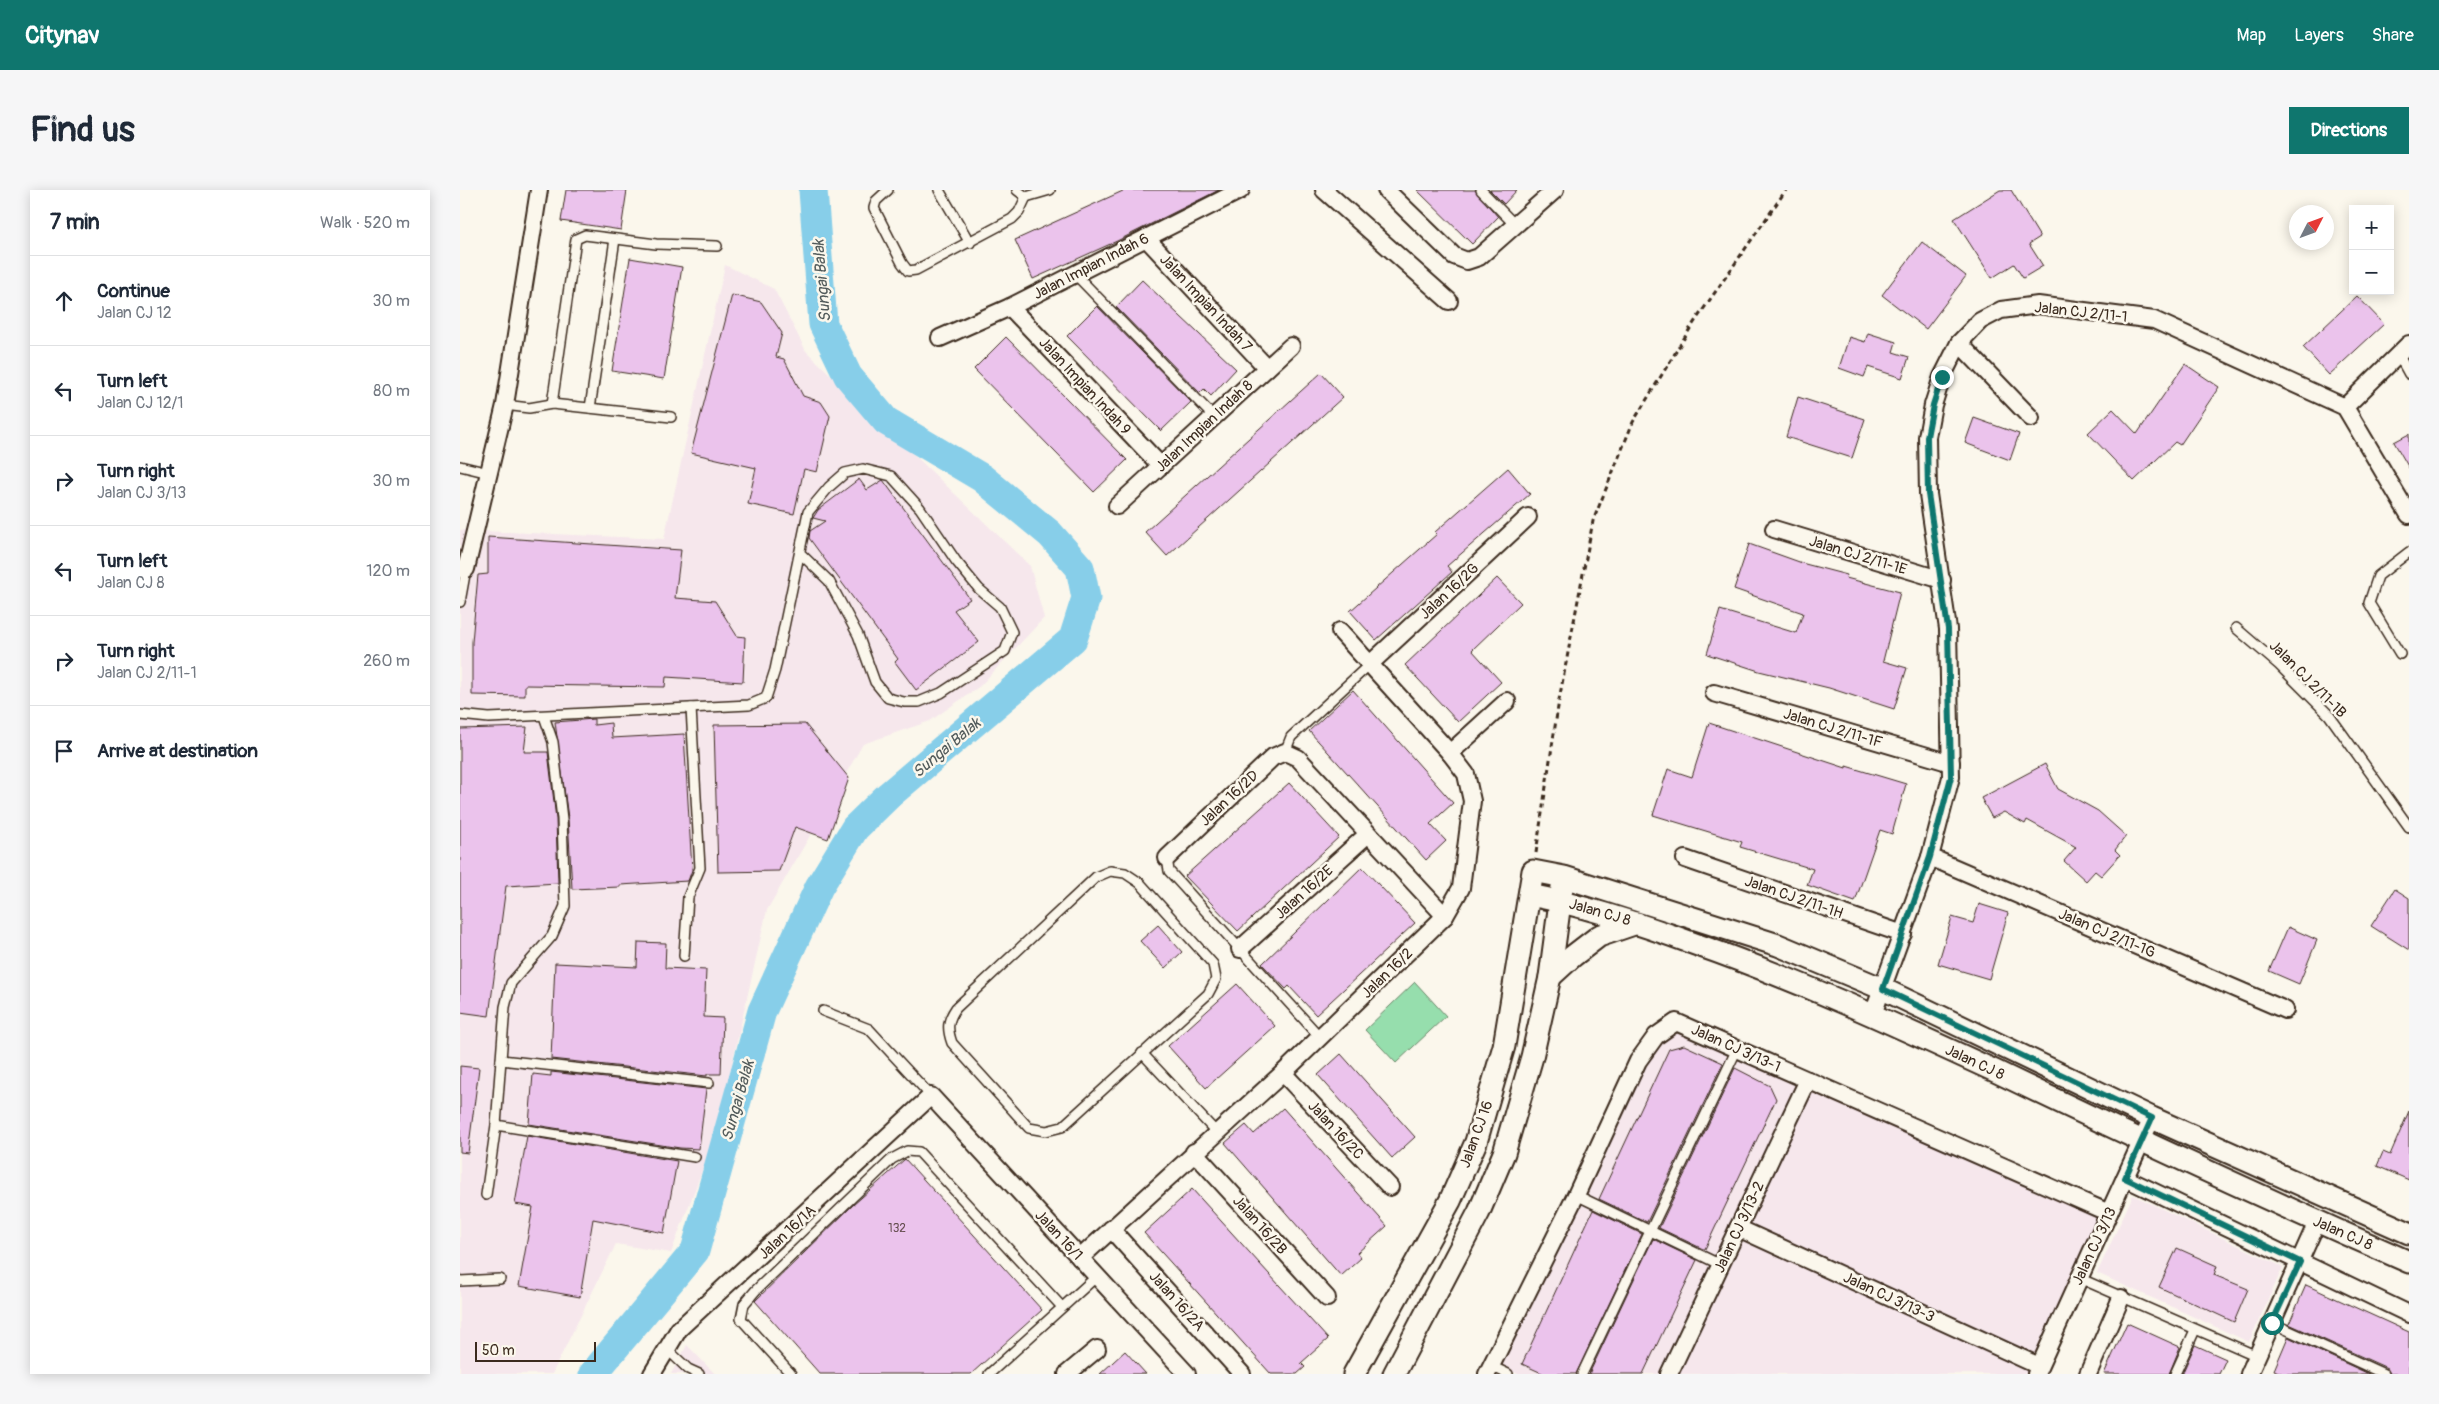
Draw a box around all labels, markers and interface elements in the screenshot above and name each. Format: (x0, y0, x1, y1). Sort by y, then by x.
text: Citynav (25, 21, 100, 50)
text: Map (2237, 24, 2266, 47)
text: Layers (2294, 24, 2344, 47)
text: Share (2372, 24, 2414, 47)
button: Directions (2289, 107, 2409, 154)
text: Find us (30, 108, 135, 152)
north arrow (2289, 205, 2334, 250)
map controls (2349, 205, 2394, 295)
button: + (2349, 205, 2394, 250)
text: 7 min (50, 209, 100, 236)
text: Walk · 520 m (320, 213, 410, 233)
street label: Jalan Impian Indah 6 (1030, 229, 1152, 304)
water label: Sungai Balak (808, 238, 836, 323)
street label: Jalan Impian Indah 7 (1155, 250, 1256, 356)
button: − (2349, 250, 2394, 295)
text: Continue (97, 279, 170, 303)
icon: ahead (50, 287, 78, 315)
text: 30 m (372, 291, 410, 311)
street label: Jalan CJ 2/11-1 (2033, 298, 2128, 327)
text: Jalan CJ 12 (97, 303, 172, 323)
street label: Jalan Impian Indah 9 (1035, 334, 1135, 439)
route end (1931, 366, 1954, 389)
text: Turn left (97, 369, 167, 393)
street label: Jalan Impian Indah 8 (1152, 376, 1257, 476)
icon: left (50, 377, 78, 405)
text: 80 m (373, 381, 410, 401)
text: Jalan CJ 12/1 (97, 393, 184, 413)
text: Turn right (97, 459, 175, 483)
icon: right (50, 467, 78, 495)
text: 30 m (372, 471, 410, 491)
text: Jalan CJ 3/13 (97, 483, 186, 503)
street label: Jalan CJ 2/11-1E (1807, 532, 1909, 579)
text: Turn left (97, 549, 167, 573)
icon: left (50, 557, 78, 585)
street label: Jalan 16/2G (1416, 559, 1483, 624)
text: 120 m (366, 561, 410, 581)
text: Jalan CJ 8 (97, 573, 164, 593)
street label: Jalan CJ 2/11-1B (2265, 637, 2350, 722)
text: Turn right (97, 639, 175, 663)
icon: right (50, 647, 78, 675)
text: 260 m (363, 651, 410, 671)
text: Jalan CJ 2/11-1 (97, 663, 197, 683)
street label: Jalan CJ 2/11-1F (1781, 704, 1885, 753)
water label: Sungai Balak (909, 713, 986, 782)
icon: arrive (50, 737, 78, 765)
text: Arrive at destination (97, 739, 258, 763)
street label: Jalan 16/2D (1196, 766, 1263, 830)
street label: Jalan 16/2E (1271, 861, 1338, 924)
street label: Jalan CJ 2/11-1H (1742, 872, 1846, 923)
street label: Jalan CJ 8 (1567, 895, 1633, 930)
street label: Jalan CJ 2/11-1G (2055, 905, 2158, 962)
street label: Jalan 16/2 (1358, 944, 1417, 1003)
street label: Jalan CJ 3/13-1 (1688, 1020, 1783, 1077)
street label: Jalan CJ 8 (1942, 1040, 2008, 1085)
water label: Sungai Balak (717, 1057, 759, 1143)
street label: Jalan 16/2C (1304, 1097, 1368, 1164)
street label: Jalan CJ 16 (1456, 1098, 1497, 1170)
street label: Jalan CJ 3/13-2 (1710, 1179, 1769, 1276)
street label: Jalan 16/2B (1228, 1192, 1291, 1259)
street label: Jalan 16/1A (755, 1201, 820, 1264)
street label: Jalan CJ 3/13 (2068, 1204, 2121, 1288)
street label: Jalan 16/1 (1031, 1206, 1087, 1264)
street label: Jalan CJ 8 (2310, 1212, 2376, 1255)
house number: 132 (888, 1221, 906, 1236)
street label: Jalan 16/2A (1145, 1267, 1209, 1335)
street label: Jalan CJ 3/13-3 (1840, 1268, 1937, 1327)
route start (2261, 1312, 2284, 1335)
scale bar (475, 1339, 596, 1362)
text: 50 m (482, 1342, 515, 1359)

